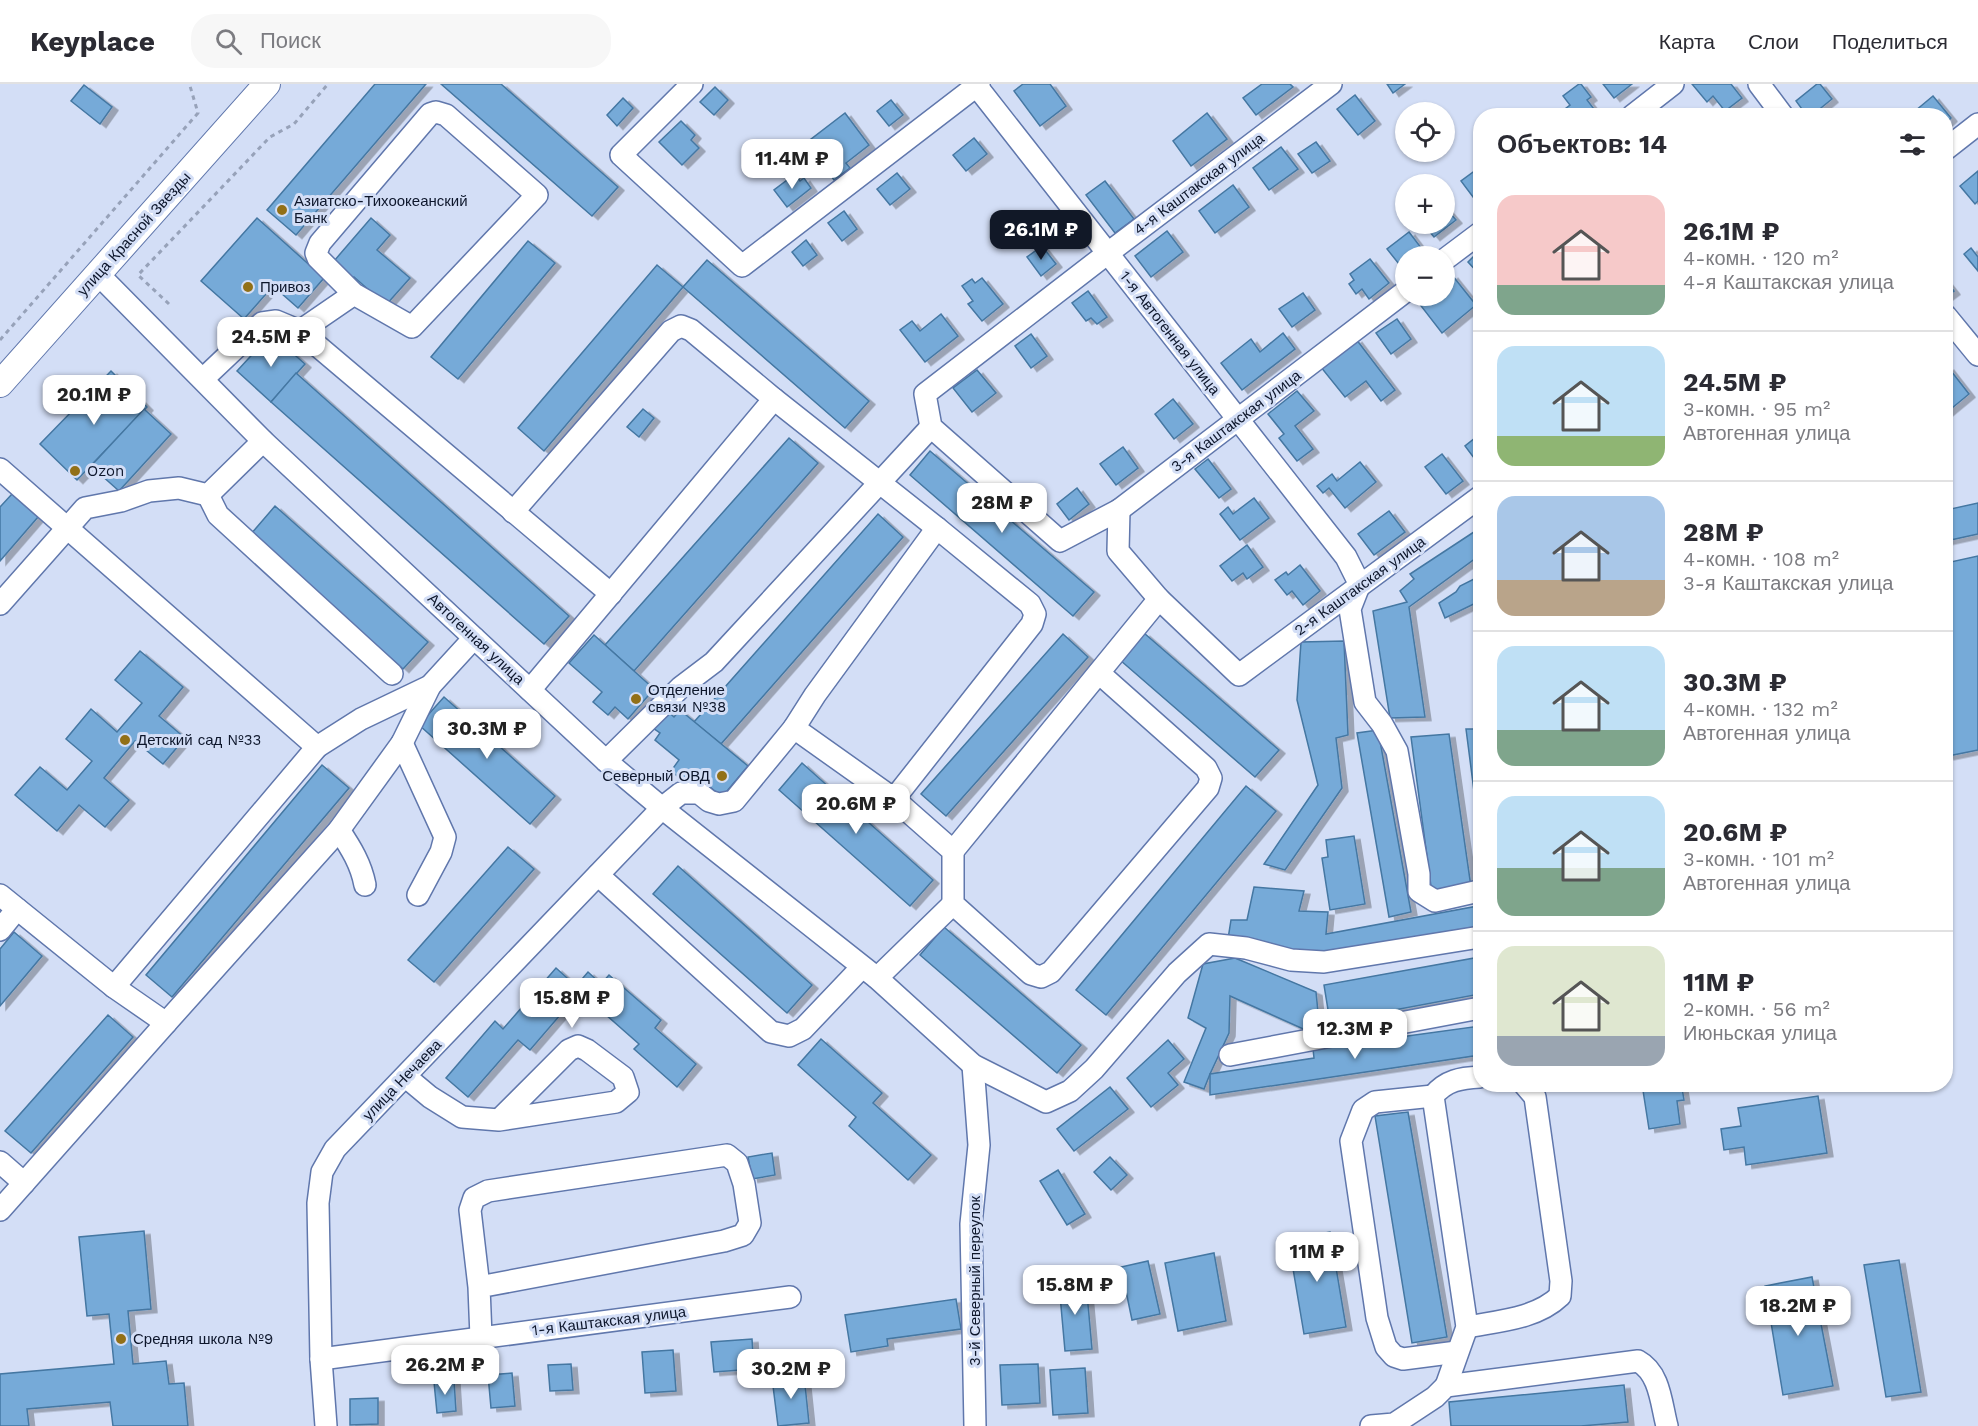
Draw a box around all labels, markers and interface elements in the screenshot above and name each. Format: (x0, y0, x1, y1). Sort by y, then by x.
search box (191, 14, 611, 68)
text: Keyplace (30, 25, 155, 58)
icon: search (212, 25, 245, 58)
text: Поиск (260, 28, 321, 53)
text: Карта (1659, 29, 1715, 54)
text: Слои (1748, 29, 1799, 54)
text: Поделиться (1832, 29, 1948, 54)
map controls (1395, 102, 1455, 306)
button: locate (1395, 102, 1455, 162)
icon: filters (1896, 128, 1929, 161)
street label: 4-я Каштакская улица (1130, 129, 1268, 239)
text: Объектов: 14 (1497, 129, 1667, 159)
pin: 11.4M ₽ (737, 139, 847, 190)
text: 11.4M ₽ (755, 146, 829, 170)
street label: улица Красной Звезды (74, 168, 194, 300)
button: + (1395, 174, 1455, 234)
place label: Азиатско-Тихоокеанский Банк (294, 192, 468, 227)
marker: Азиатско-Тихоокеанский Банк (275, 203, 289, 217)
pin: 26.1M ₽ (986, 210, 1096, 261)
text: 26.1M ₽ (1683, 216, 1780, 246)
text: 26.1M ₽ (1004, 217, 1078, 241)
icon: home (1545, 219, 1617, 291)
button: − (1395, 246, 1455, 306)
text: 4-комн. · 120 m² (1683, 246, 1838, 270)
street label: 1-я Автогенная улица (1116, 267, 1224, 399)
text: 4-я Каштакская улица (1683, 270, 1894, 294)
place label: Привоз (260, 278, 310, 296)
marker: Привоз (241, 280, 255, 294)
pin: 24.5M ₽ (216, 317, 326, 368)
text: 24.5M ₽ (231, 324, 311, 348)
street label: 3-я Каштакская улица (1168, 366, 1305, 476)
text: 24.5M ₽ (1683, 367, 1787, 397)
icon: home (1545, 370, 1617, 442)
pin: 20.1M ₽ (39, 375, 149, 426)
text: 20.1M ₽ (57, 382, 131, 406)
text: 3-комн. · 95 m² (1683, 397, 1830, 421)
text: Автогенная улица (1683, 421, 1850, 445)
place label: Ozon (87, 462, 124, 480)
marker: Ozon (68, 464, 82, 478)
pin: 28M ₽ (960, 483, 1044, 534)
text: 28M ₽ (971, 490, 1033, 514)
text: 28M ₽ (1683, 517, 1764, 547)
icon: home (1545, 520, 1617, 592)
street label: 2-я Каштакская улица (1291, 532, 1429, 640)
text: 4-комн. · 108 m² (1683, 547, 1839, 571)
text: 3-я Каштакская улица (1683, 571, 1893, 595)
street label: Автогенная улица (424, 590, 529, 689)
text: 30.3M ₽ (1683, 667, 1787, 697)
icon: home (1545, 670, 1617, 742)
place label: Отделение связи №38 (648, 681, 726, 716)
marker: Отделение связи №38 (629, 692, 643, 706)
text: 4-комн. · 132 m² (1683, 697, 1838, 721)
pin: 30.3M ₽ (432, 709, 542, 760)
text: 30.3M ₽ (447, 716, 527, 740)
text: Автогенная улица (1683, 721, 1850, 745)
place label: Детский сад №33 (137, 731, 261, 749)
marker: Детский сад №33 (118, 733, 132, 747)
place label: Северный ОВД (602, 767, 710, 785)
marker: Северный ОВД (715, 769, 729, 783)
pin: 20.6M ₽ (801, 784, 911, 835)
text: 20.6M ₽ (816, 791, 896, 815)
text: 20.6M ₽ (1683, 817, 1787, 847)
icon: home (1545, 820, 1617, 892)
text: 3-комн. · 101 m² (1683, 847, 1834, 871)
text: Автогенная улица (1683, 871, 1850, 895)
text: 11M ₽ (1683, 967, 1754, 997)
icon: home (1545, 970, 1617, 1042)
pin: 15.8M ₽ (517, 978, 627, 1029)
text: 15.8M ₽ (534, 985, 610, 1009)
text: 2-комн. · 56 m² (1683, 997, 1830, 1021)
pin: 12.3M ₽ (1300, 1009, 1410, 1060)
text: 12.3M ₽ (1317, 1016, 1393, 1040)
text: Июньская улица (1683, 1021, 1837, 1045)
street label: улица Нечаева (359, 1035, 446, 1124)
street label: 3-й Северный переулок (966, 1196, 984, 1366)
pin: 11M ₽ (1275, 1232, 1359, 1283)
text: 11M ₽ (1290, 1239, 1344, 1263)
pin: 15.8M ₽ (1020, 1265, 1130, 1316)
text: 15.8M ₽ (1037, 1272, 1113, 1296)
pin: 18.2M ₽ (1743, 1286, 1853, 1337)
text: 18.2M ₽ (1760, 1293, 1836, 1317)
street label: 1-я Каштакская улица (531, 1303, 688, 1339)
place label: Средняя школа №9 (133, 1330, 273, 1348)
marker: Средняя школа №9 (114, 1332, 128, 1346)
pin: 26.2M ₽ (390, 1345, 500, 1396)
pin: 30.2M ₽ (736, 1349, 846, 1400)
text: 26.2M ₽ (405, 1352, 485, 1376)
text: 30.2M ₽ (751, 1356, 831, 1380)

